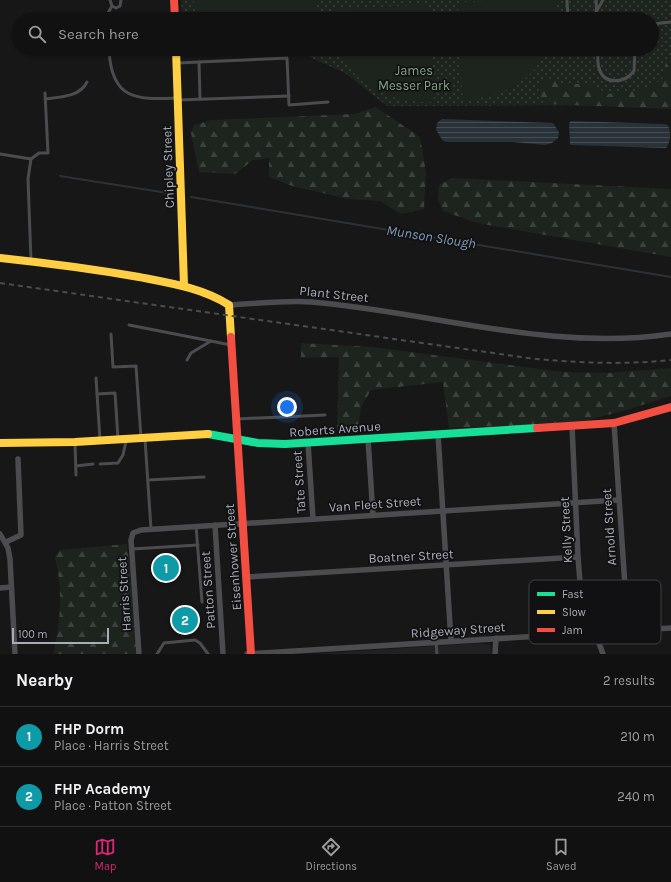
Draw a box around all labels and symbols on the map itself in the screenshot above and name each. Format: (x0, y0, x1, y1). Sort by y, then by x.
park label: James Messer Park (378, 63, 450, 93)
street label: Chipley Street (159, 125, 177, 208)
water label: Munson Slough (385, 222, 477, 252)
street label: Plant Street (299, 283, 369, 305)
your location (277, 397, 297, 417)
street label: Roberts Avenue (289, 418, 382, 440)
street label: Tate Street (289, 450, 309, 514)
street label: Arnold Street (599, 488, 619, 566)
street label: Van Fleet Street (328, 493, 422, 515)
street label: Kelly Street (557, 496, 575, 564)
street label: Eisenhower Street (222, 503, 244, 611)
street label: Boatner Street (368, 546, 454, 566)
street label: Patton Street (198, 551, 218, 629)
pin: 1 (153, 553, 179, 583)
street label: Harris Street (114, 556, 134, 632)
legend (529, 580, 661, 644)
text: Fast (562, 588, 583, 601)
pin: 2 (172, 605, 198, 635)
text: Slow (562, 606, 586, 619)
street label: Ridgeway Street (410, 619, 506, 641)
text: Jam (562, 624, 583, 637)
scale bar (12, 626, 109, 645)

